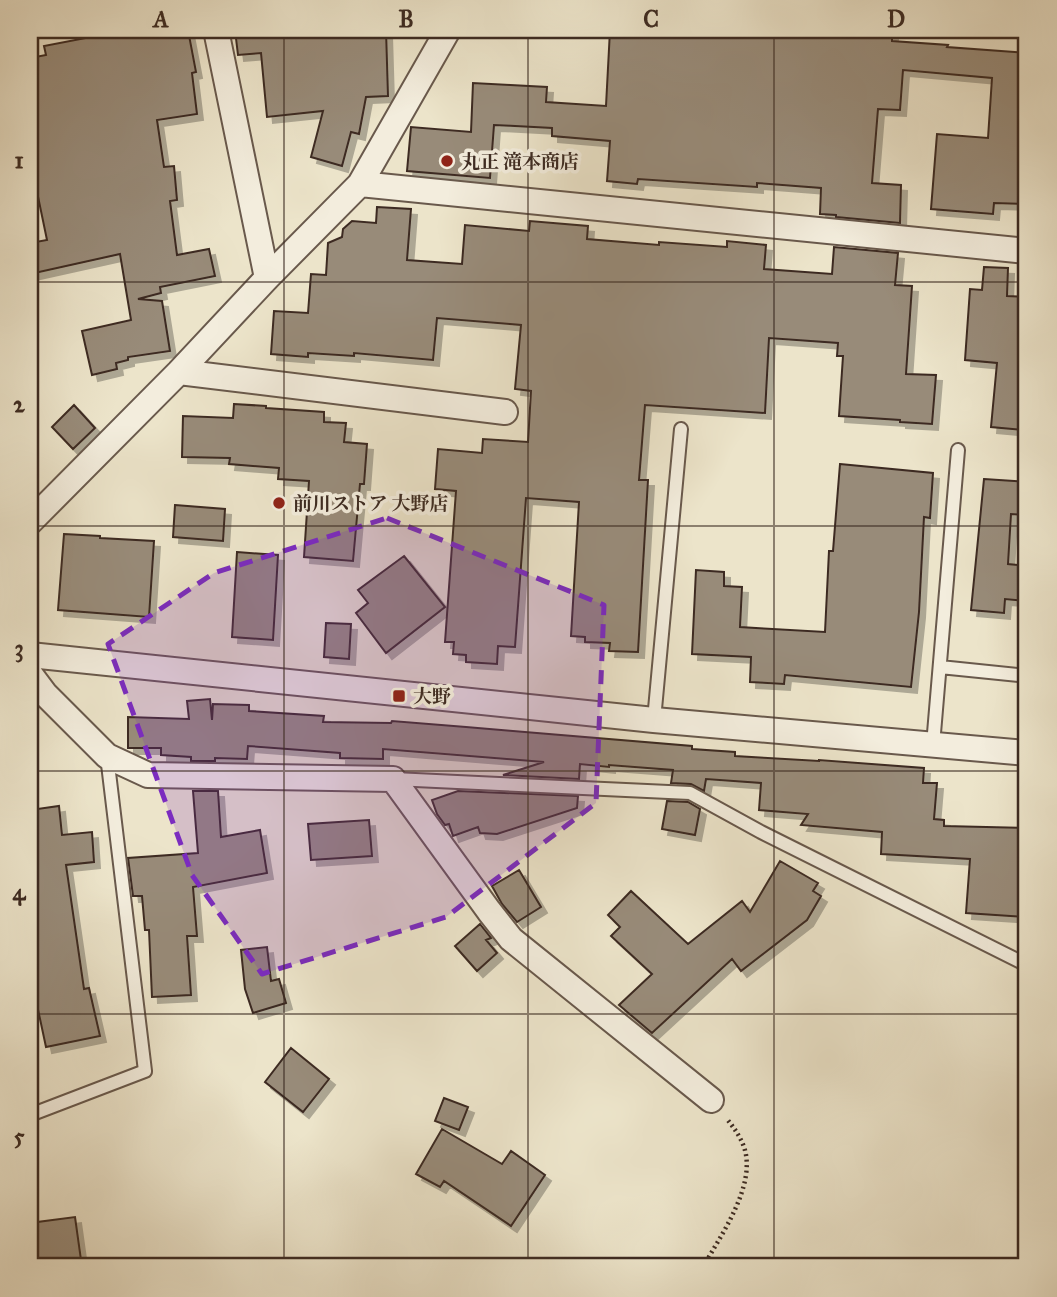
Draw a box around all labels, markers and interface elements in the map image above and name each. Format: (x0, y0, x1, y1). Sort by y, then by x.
text: A (151, 5, 169, 33)
text: B (398, 5, 414, 33)
text: C (643, 5, 659, 33)
text: D (887, 5, 905, 33)
text: 1 (14, 146, 24, 174)
place label: 丸正 滝本商店 (461, 150, 579, 173)
marker: 丸正 滝本商店 (439, 153, 455, 169)
text: 2 (13, 390, 25, 418)
place label: 前川ストア 大野店 (293, 492, 449, 515)
marker: 前川ストア 大野店 (271, 495, 287, 511)
text: 3 (14, 634, 24, 663)
place label: 大野 (413, 685, 451, 708)
marker: 大野 (391, 688, 407, 704)
text: 4 (13, 878, 27, 906)
text: 5 (14, 1122, 25, 1150)

